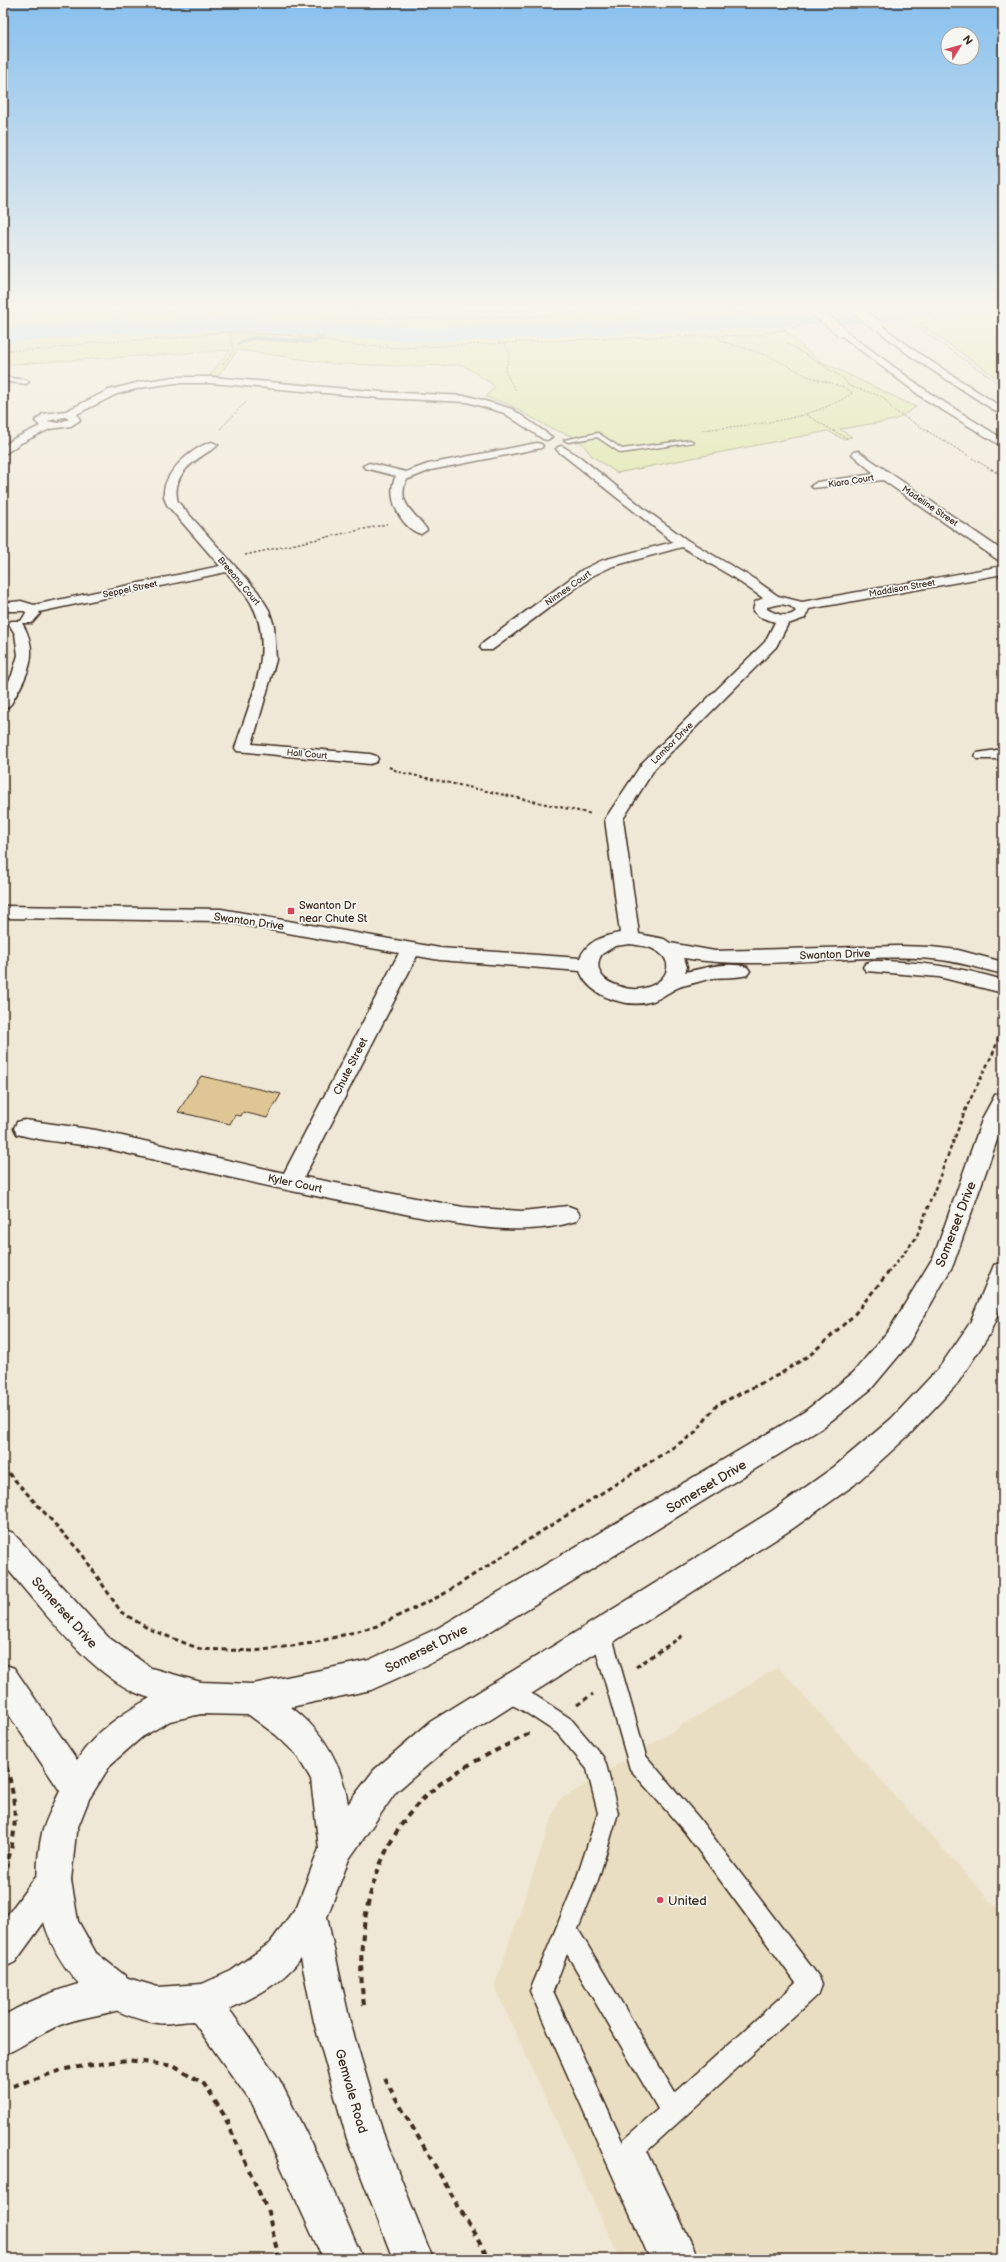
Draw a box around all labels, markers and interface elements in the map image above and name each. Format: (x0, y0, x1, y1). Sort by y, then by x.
north arrow (940, 26, 980, 66)
text: N (960, 33, 975, 47)
street label: Kiara Court (827, 472, 875, 491)
street label: Madeline Street (900, 484, 960, 529)
street label: Breeana Court (215, 555, 262, 608)
street label: Ninnes Court (543, 568, 594, 608)
street label: Maddison Street (868, 577, 936, 600)
street label: Seppel Street (102, 578, 159, 601)
street label: Lambor Drive (649, 720, 696, 767)
street label: Hall Court (286, 747, 328, 762)
place label: Swanton Dr near Chute St (299, 899, 368, 925)
marker: Swanton Dr near Chute St (286, 906, 296, 916)
street label: Swanton Drive (213, 910, 285, 933)
street label: Swanton Drive (799, 947, 871, 962)
street label: Chute Street (330, 1035, 371, 1097)
street label: Kyler Court (267, 1171, 324, 1196)
street label: Somerset Drive (932, 1179, 980, 1270)
street label: Somerset Drive (664, 1457, 750, 1517)
street label: Somerset Drive (28, 1574, 101, 1652)
street label: Somerset Drive (382, 1621, 471, 1677)
place label: United (668, 1893, 707, 1909)
marker: United (655, 1895, 665, 1905)
street label: Gemvale Road (331, 2047, 371, 2135)

